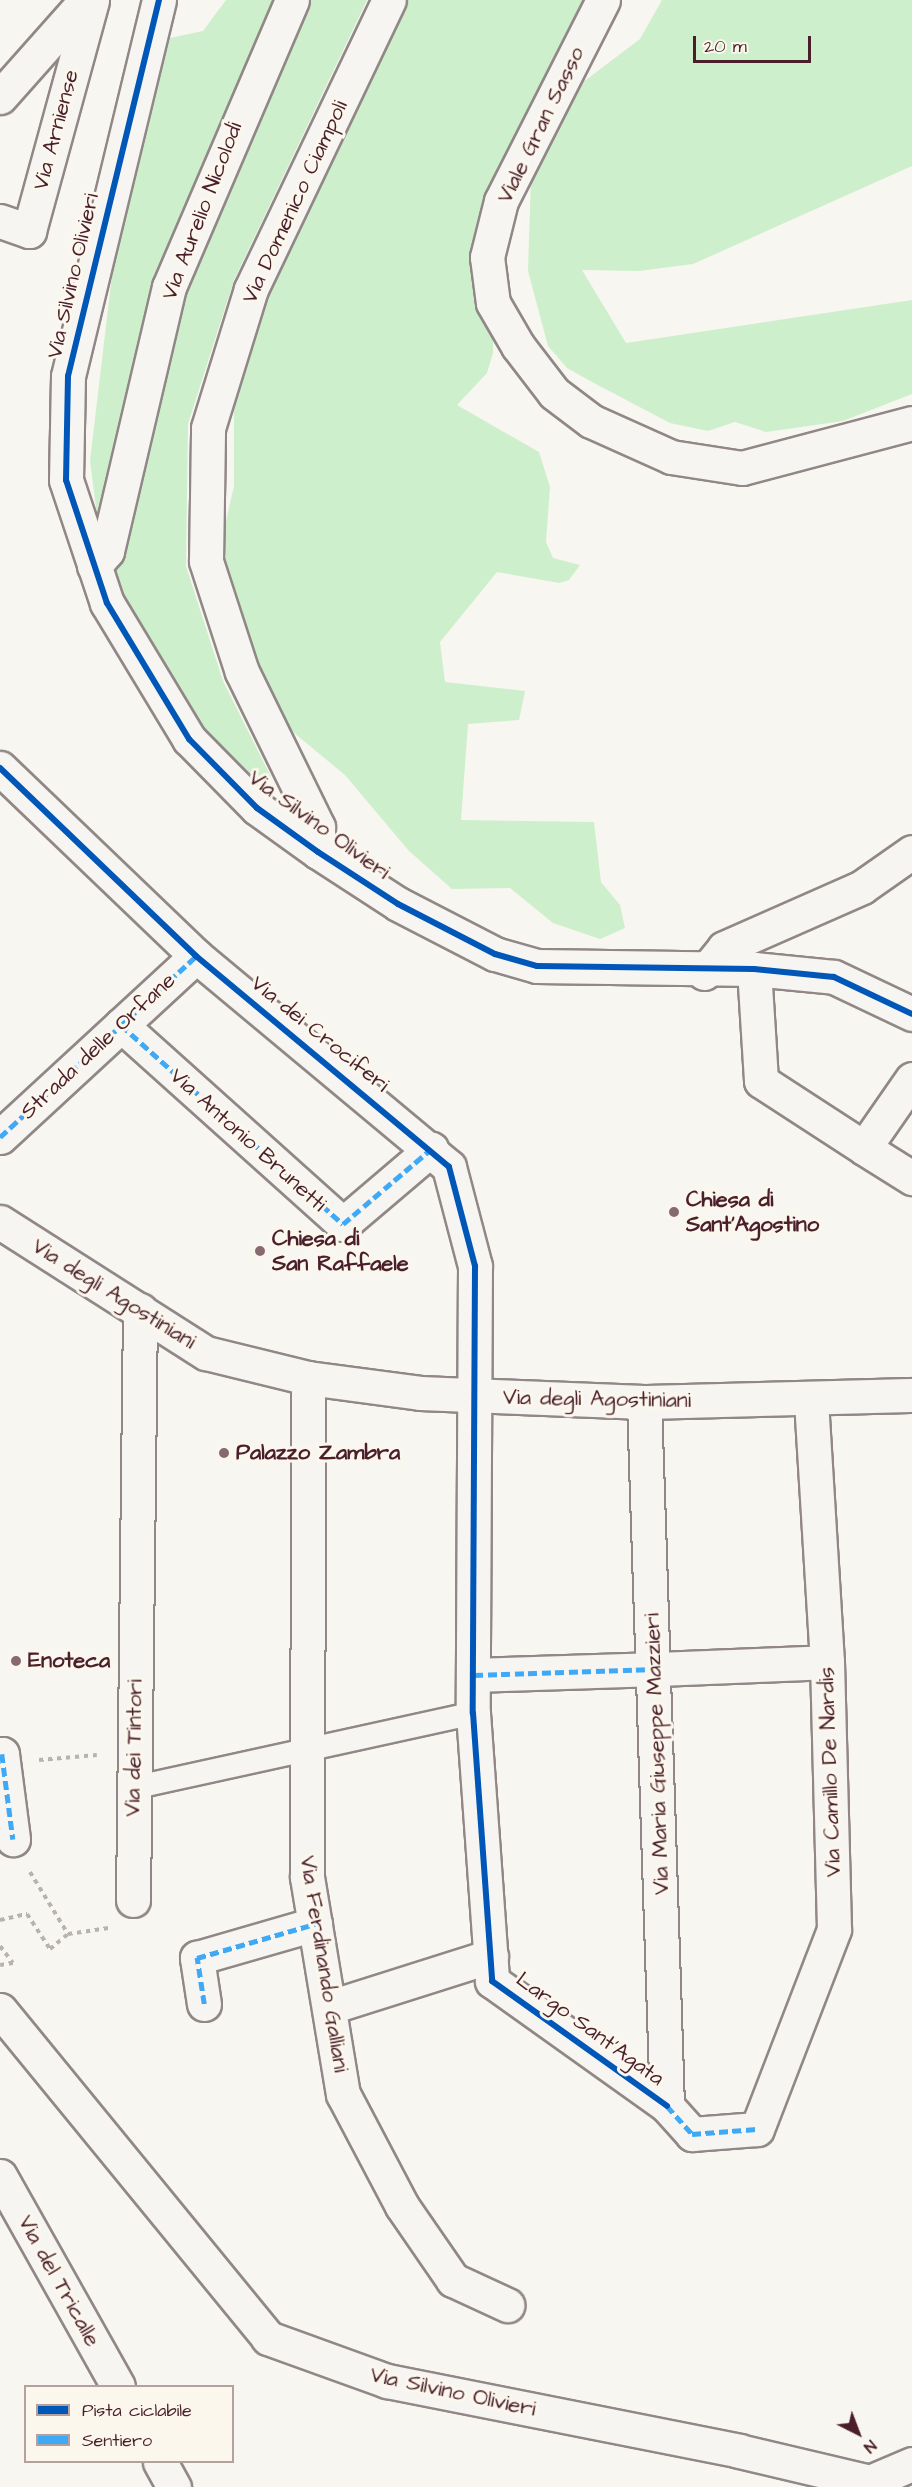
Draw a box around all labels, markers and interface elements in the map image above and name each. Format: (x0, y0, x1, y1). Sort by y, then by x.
scale bar (696, 24, 814, 62)
text: 20 m (704, 34, 747, 59)
street label: Viale Gran Sasso (492, 43, 590, 207)
street label: Via Arniense (27, 67, 85, 193)
street label: Via Domenico Ciampoli (236, 96, 354, 308)
street label: Via Aurelio Nicolodi (156, 118, 248, 304)
street label: Via Silvino Olivieri (41, 191, 105, 361)
street label: Via Silvino Olivieri (243, 765, 395, 885)
street label: Strada delle Orfane (15, 967, 181, 1125)
street label: Via dei Crociferi (246, 970, 394, 1098)
street label: Via Antonio Brunetti (164, 1063, 332, 1217)
place label: Chiesa di Sant'Agostino (686, 1186, 819, 1238)
marker: Chiesa di Sant'Agostino (667, 1205, 681, 1219)
place label: Chiesa di San Raffaele (272, 1225, 409, 1276)
street label: Via degli Agostiniani (27, 1233, 201, 1355)
marker: Chiesa di San Raffaele (253, 1244, 267, 1258)
street label: Via degli Agostiniani (503, 1384, 691, 1414)
place label: Palazzo Zambra (236, 1440, 400, 1466)
marker: Palazzo Zambra (217, 1446, 231, 1460)
street label: Via Maria Giuseppe Mazzieri (639, 1613, 675, 1895)
place label: Enoteca (28, 1648, 110, 1674)
marker: Enoteca (9, 1654, 23, 1668)
street label: Via Camillo De Nardis (813, 1667, 847, 1877)
street label: Via dei Tintori (120, 1679, 148, 1817)
street label: Via Ferdinando Galliani (294, 1854, 354, 2074)
street label: Largo Sant'Agata (511, 1966, 669, 2092)
street label: Via del Tricalle (12, 2211, 106, 2351)
street label: Via Silvino Olivieri (368, 2362, 538, 2422)
legend (24, 2385, 234, 2463)
text: Pista ciclabile (82, 2398, 192, 2423)
north arrow (828, 2403, 888, 2463)
text: Sentiero (82, 2428, 152, 2453)
text: N (859, 2435, 881, 2458)

